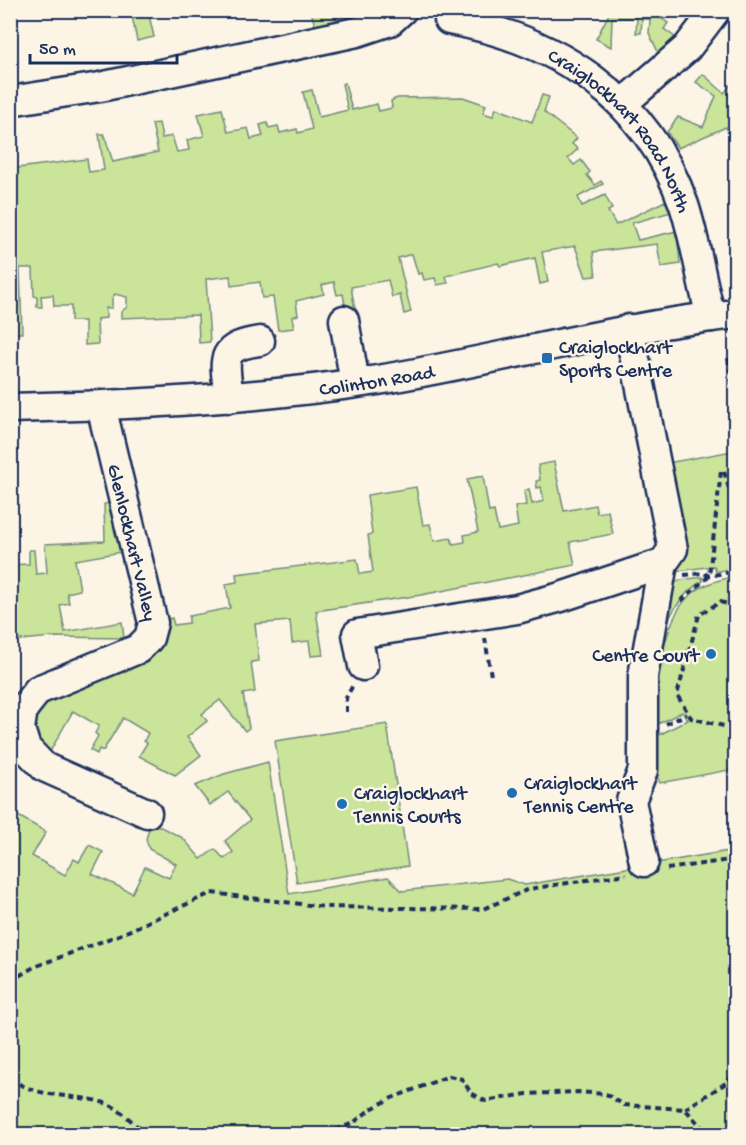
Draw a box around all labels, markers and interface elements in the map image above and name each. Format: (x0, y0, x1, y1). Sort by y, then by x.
scale bar (30, 27, 177, 65)
text: 50 m (39, 40, 76, 61)
street label: Craiglockhart Road North (543, 46, 694, 216)
place label: Craiglockhart Sports Centre (559, 338, 673, 384)
marker: Craiglockhart Sports Centre (540, 351, 554, 365)
street label: Colinton Road (318, 362, 439, 403)
street label: Glenlockhart Valley (100, 462, 160, 624)
place label: Centre Court (592, 646, 701, 669)
marker: Centre Court (704, 647, 718, 661)
place label: Craiglockhart Tennis Centre (523, 774, 638, 820)
place label: Craiglockhart Tennis Courts (353, 784, 468, 830)
marker: Craiglockhart Tennis Centre (505, 786, 519, 800)
marker: Craiglockhart Tennis Courts (335, 797, 349, 811)

